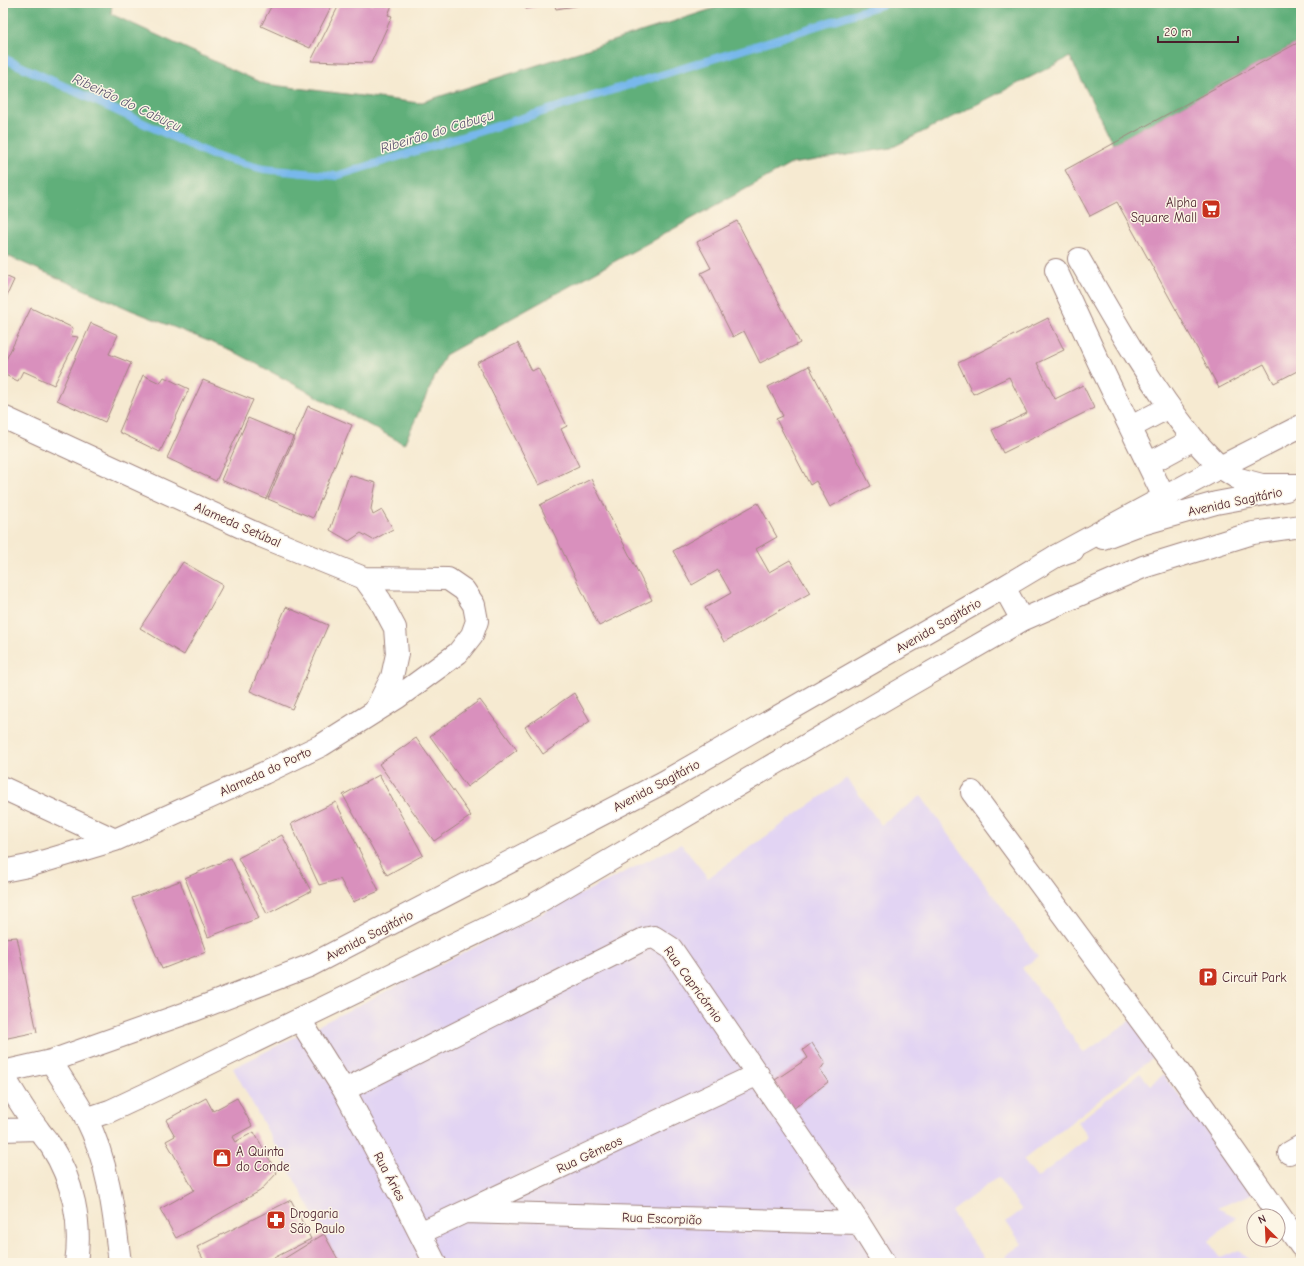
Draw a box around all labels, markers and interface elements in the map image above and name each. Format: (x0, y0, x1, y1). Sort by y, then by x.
scale bar (1158, 18, 1238, 44)
text: 20 m (1164, 25, 1192, 39)
water label: Ribeirão do Cabuçu (70, 70, 184, 135)
water label: Ribeirão do Cabuçu (378, 106, 496, 157)
place label: Alpha Square Mall (1131, 195, 1197, 225)
supermarket icon: Alpha Square Mall (1200, 198, 1222, 220)
street label: Avenida Sagitário (1187, 484, 1284, 519)
street label: Alameda Setúbal (192, 499, 283, 550)
street label: Avenida Sagitário (893, 595, 984, 656)
street label: Alameda do Porto (217, 744, 314, 799)
street label: Avenida Sagitário (610, 756, 702, 815)
street label: Avenida Sagitário (323, 907, 416, 964)
street label: Rua Capricórnio (661, 943, 726, 1025)
parking icon: Circuit Park (1197, 966, 1219, 988)
place label: Circuit Park (1222, 970, 1287, 985)
street label: Rua Gêmeos (554, 1133, 624, 1176)
place label: A Quinta do Conde (236, 1144, 290, 1174)
shop icon: A Quinta do Conde (211, 1147, 233, 1169)
street label: Rua Áries (370, 1149, 410, 1203)
place label: Drogaria São Paulo (290, 1206, 345, 1236)
north arrow (1246, 1208, 1286, 1248)
pharmacy icon: Drogaria São Paulo (265, 1209, 287, 1231)
street label: Rua Escorpião (622, 1210, 703, 1227)
text: N (1256, 1212, 1268, 1227)

